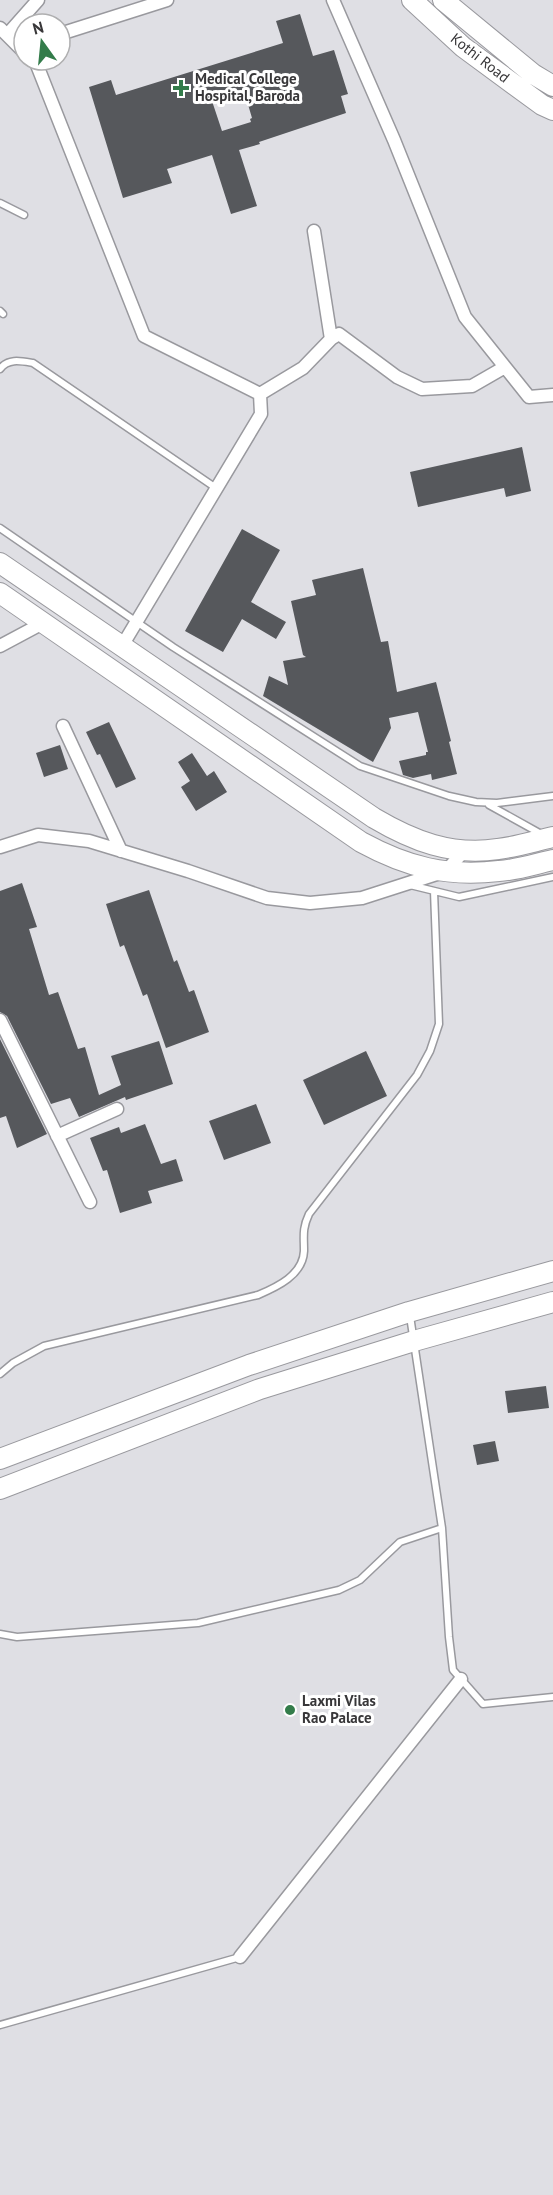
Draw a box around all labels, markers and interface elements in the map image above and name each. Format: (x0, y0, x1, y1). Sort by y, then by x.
north arrow (12, 12, 72, 72)
text: N (30, 16, 46, 39)
street label: Kothi Road (447, 29, 514, 87)
place label: Medical College Hospital, Baroda (195, 69, 300, 105)
marker: Medical College Hospital, Baroda (172, 79, 190, 97)
place label: Laxmi Vilas Rao Palace (302, 1691, 376, 1727)
marker: Laxmi Vilas Rao Palace (283, 1703, 297, 1717)

